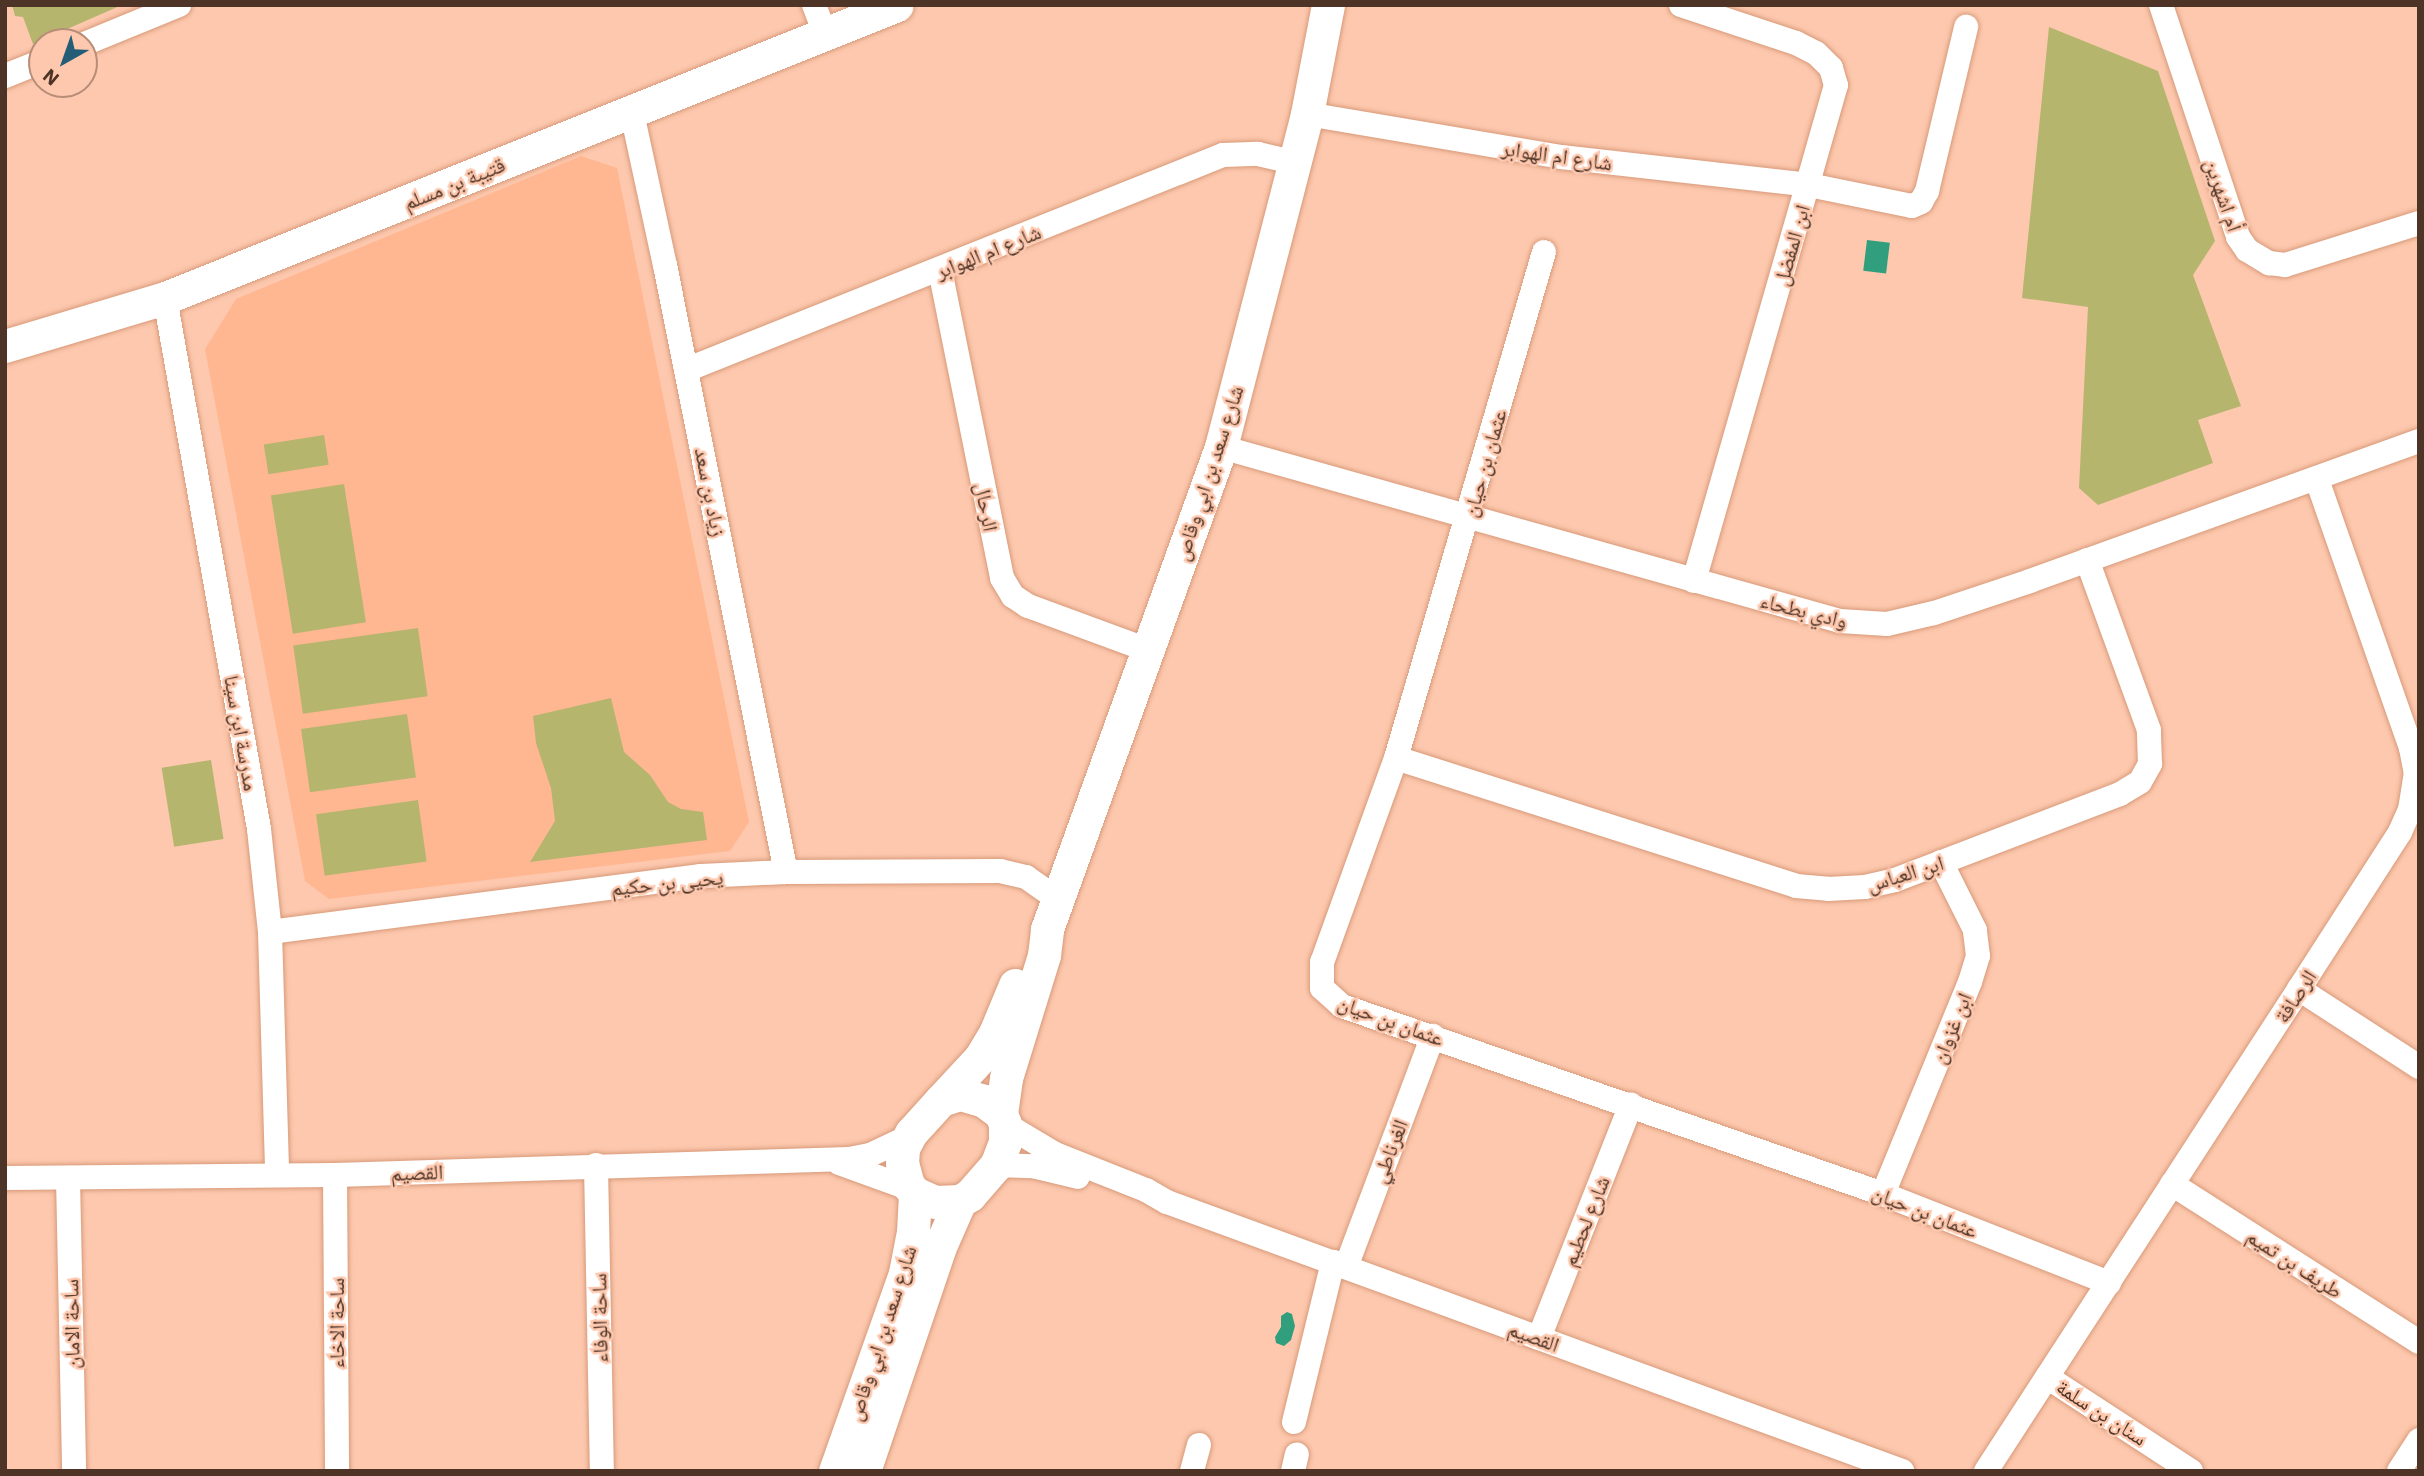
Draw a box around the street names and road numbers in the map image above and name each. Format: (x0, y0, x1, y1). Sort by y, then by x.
street label: شارع ام الهوابر (1500, 135, 1614, 175)
street label: قتيبة بن مسلم (400, 151, 508, 215)
street label: أم اشهرين (2200, 155, 2248, 235)
street label: ابن المفضل (1767, 202, 1815, 288)
street label: شارع ام الهوابر (932, 218, 1044, 284)
street label: شارع سعد بن ابي وقاص (1168, 382, 1248, 564)
street label: عثمان بن حيان (1457, 406, 1511, 520)
street label: زياد بن سعد (690, 446, 732, 538)
street label: الرحال (970, 480, 1004, 534)
street label: وادي بطحاء (1758, 587, 1850, 633)
street label: مدرسة ابن سينا (219, 673, 265, 793)
street label: ابن العباس (1864, 849, 1946, 897)
street label: يحيى بن حكيم (610, 864, 724, 900)
street label: الرصافة (2269, 965, 2321, 1027)
street label: عثمان بن حيان (1335, 989, 1447, 1051)
street label: ابن غزوان (1925, 989, 1977, 1067)
street label: الغرناطي (1365, 1116, 1413, 1186)
street label: القصيم (390, 1158, 444, 1186)
street label: شارع لحطيم (1555, 1172, 1615, 1270)
street label: عثمان بن حيان (1869, 1179, 1981, 1243)
street label: طريف بن تميم (2242, 1223, 2348, 1303)
street label: شارع سعد بن ابي وقاص (841, 1242, 921, 1424)
street label: ساحة الوفاء (586, 1273, 612, 1363)
street label: ساحة الاخاء (323, 1278, 349, 1368)
street label: ساحة الامان (58, 1279, 84, 1369)
street label: القصيم (1505, 1315, 1563, 1357)
street label: سنان بن سلمة (2052, 1373, 2152, 1451)

